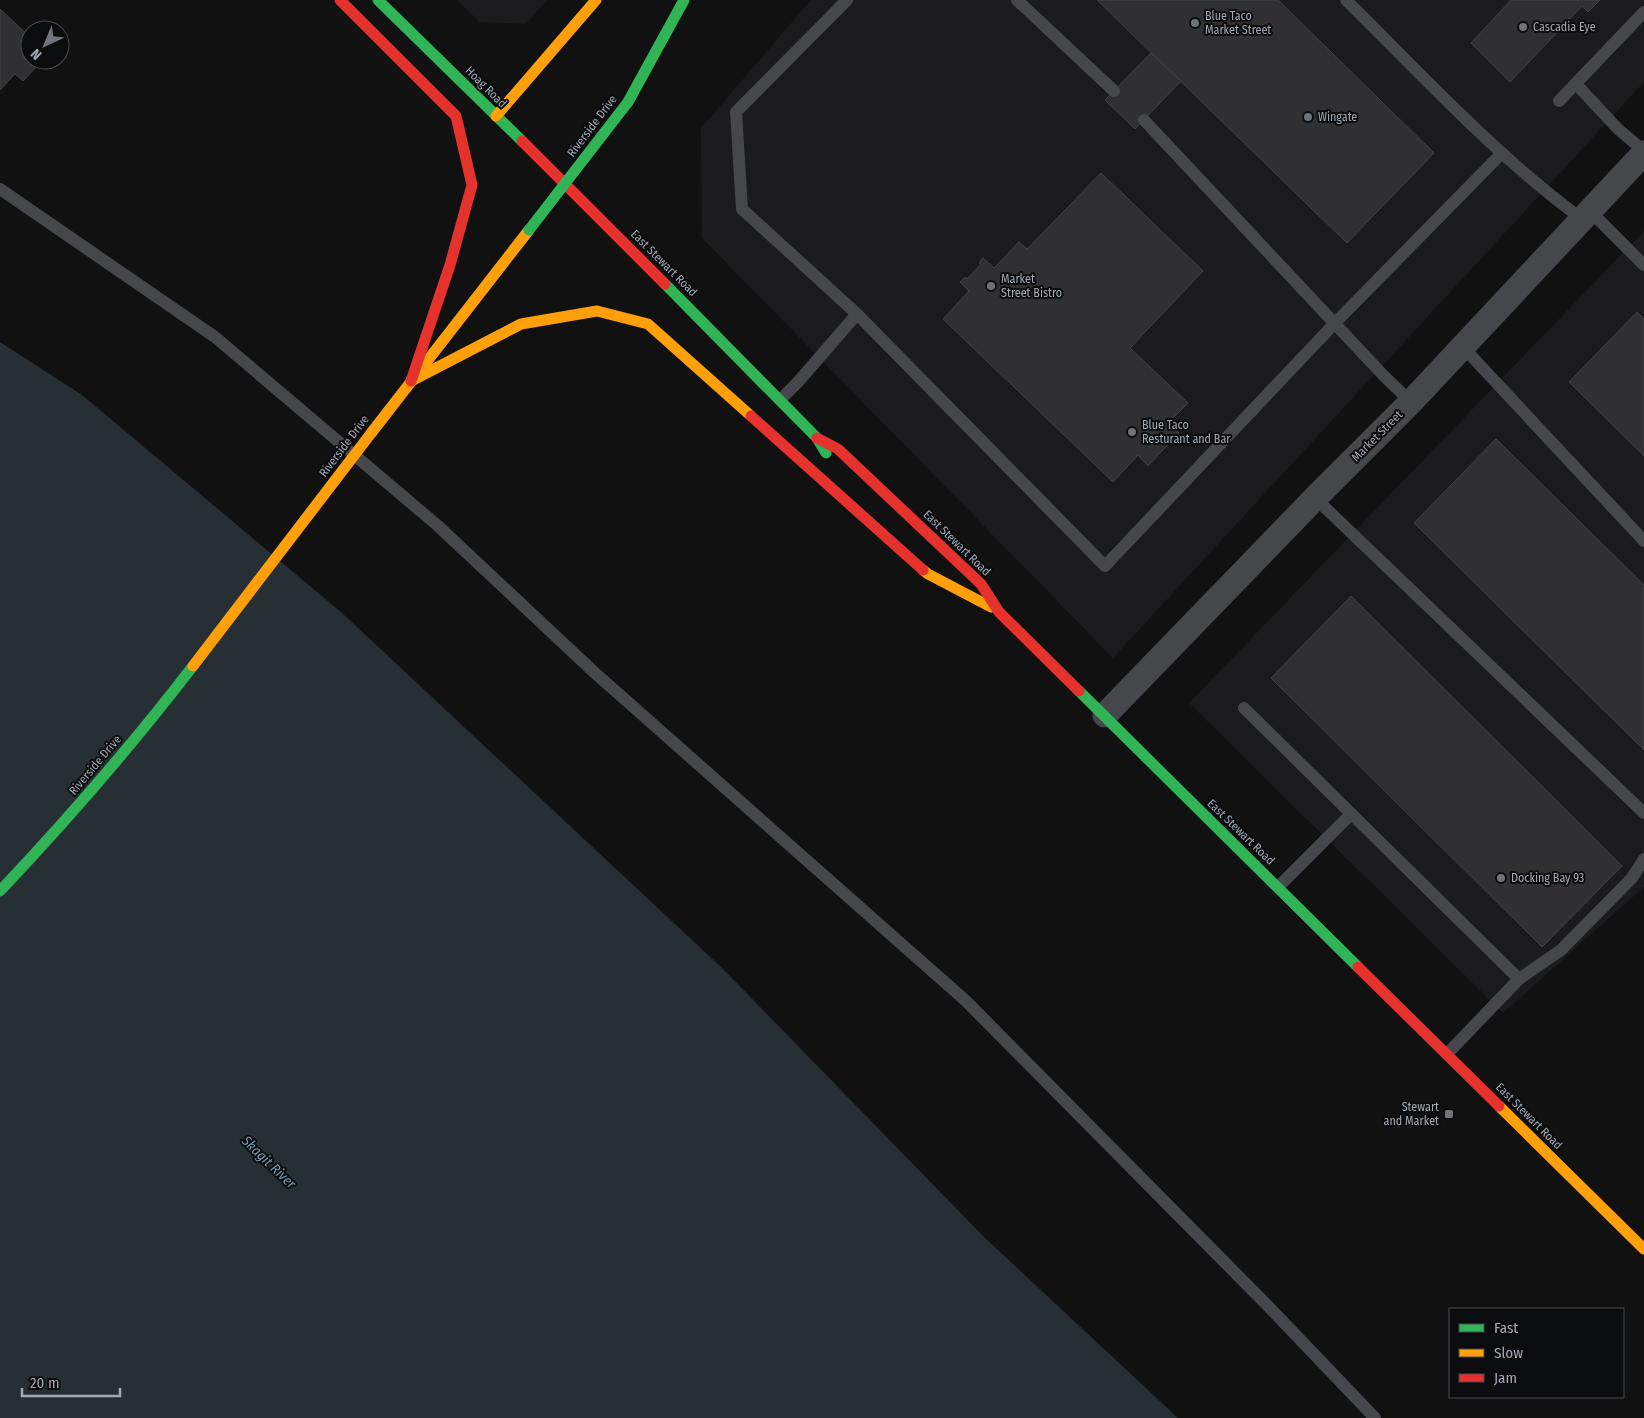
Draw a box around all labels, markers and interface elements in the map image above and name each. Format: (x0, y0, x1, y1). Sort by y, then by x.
place label: Blue Taco Market Street (1205, 9, 1271, 37)
marker: Blue Taco Market Street (1189, 17, 1201, 29)
north arrow (20, 20, 70, 70)
place label: Cascadia Eye (1533, 20, 1596, 34)
marker: Cascadia Eye (1517, 21, 1529, 33)
text: N (27, 45, 45, 63)
street label: Hoag Road (462, 63, 510, 111)
street label: Riverside Drive (564, 92, 620, 160)
place label: Wingate (1318, 110, 1357, 124)
marker: Wingate (1302, 111, 1314, 123)
street label: East Stewart Road (628, 227, 700, 299)
place label: Market Street Bistro (1001, 272, 1062, 300)
marker: Market Street Bistro (985, 280, 997, 292)
street label: Market Street (1349, 408, 1405, 464)
street label: Riverside Drive (316, 412, 372, 480)
place label: Blue Taco Resturant and Bar (1142, 418, 1231, 446)
marker: Blue Taco Resturant and Bar (1126, 426, 1138, 438)
street label: East Stewart Road (920, 507, 994, 579)
street label: Riverside Drive (66, 732, 124, 798)
street label: East Stewart Road (1204, 796, 1278, 868)
place label: Docking Bay 93 (1511, 871, 1584, 885)
marker: Docking Bay 93 (1495, 872, 1507, 884)
street label: East Stewart Road (1493, 1080, 1565, 1152)
place label: Stewart and Market (1384, 1100, 1439, 1128)
marker: Stewart and Market (1443, 1108, 1455, 1120)
water label: Skagit River (237, 1132, 300, 1193)
legend (1449, 1308, 1624, 1398)
text: Fast (1494, 1319, 1518, 1337)
text: Slow (1494, 1344, 1523, 1362)
scale bar (22, 1366, 120, 1398)
text: Jam (1494, 1369, 1517, 1387)
text: 20 m (30, 1374, 60, 1392)

